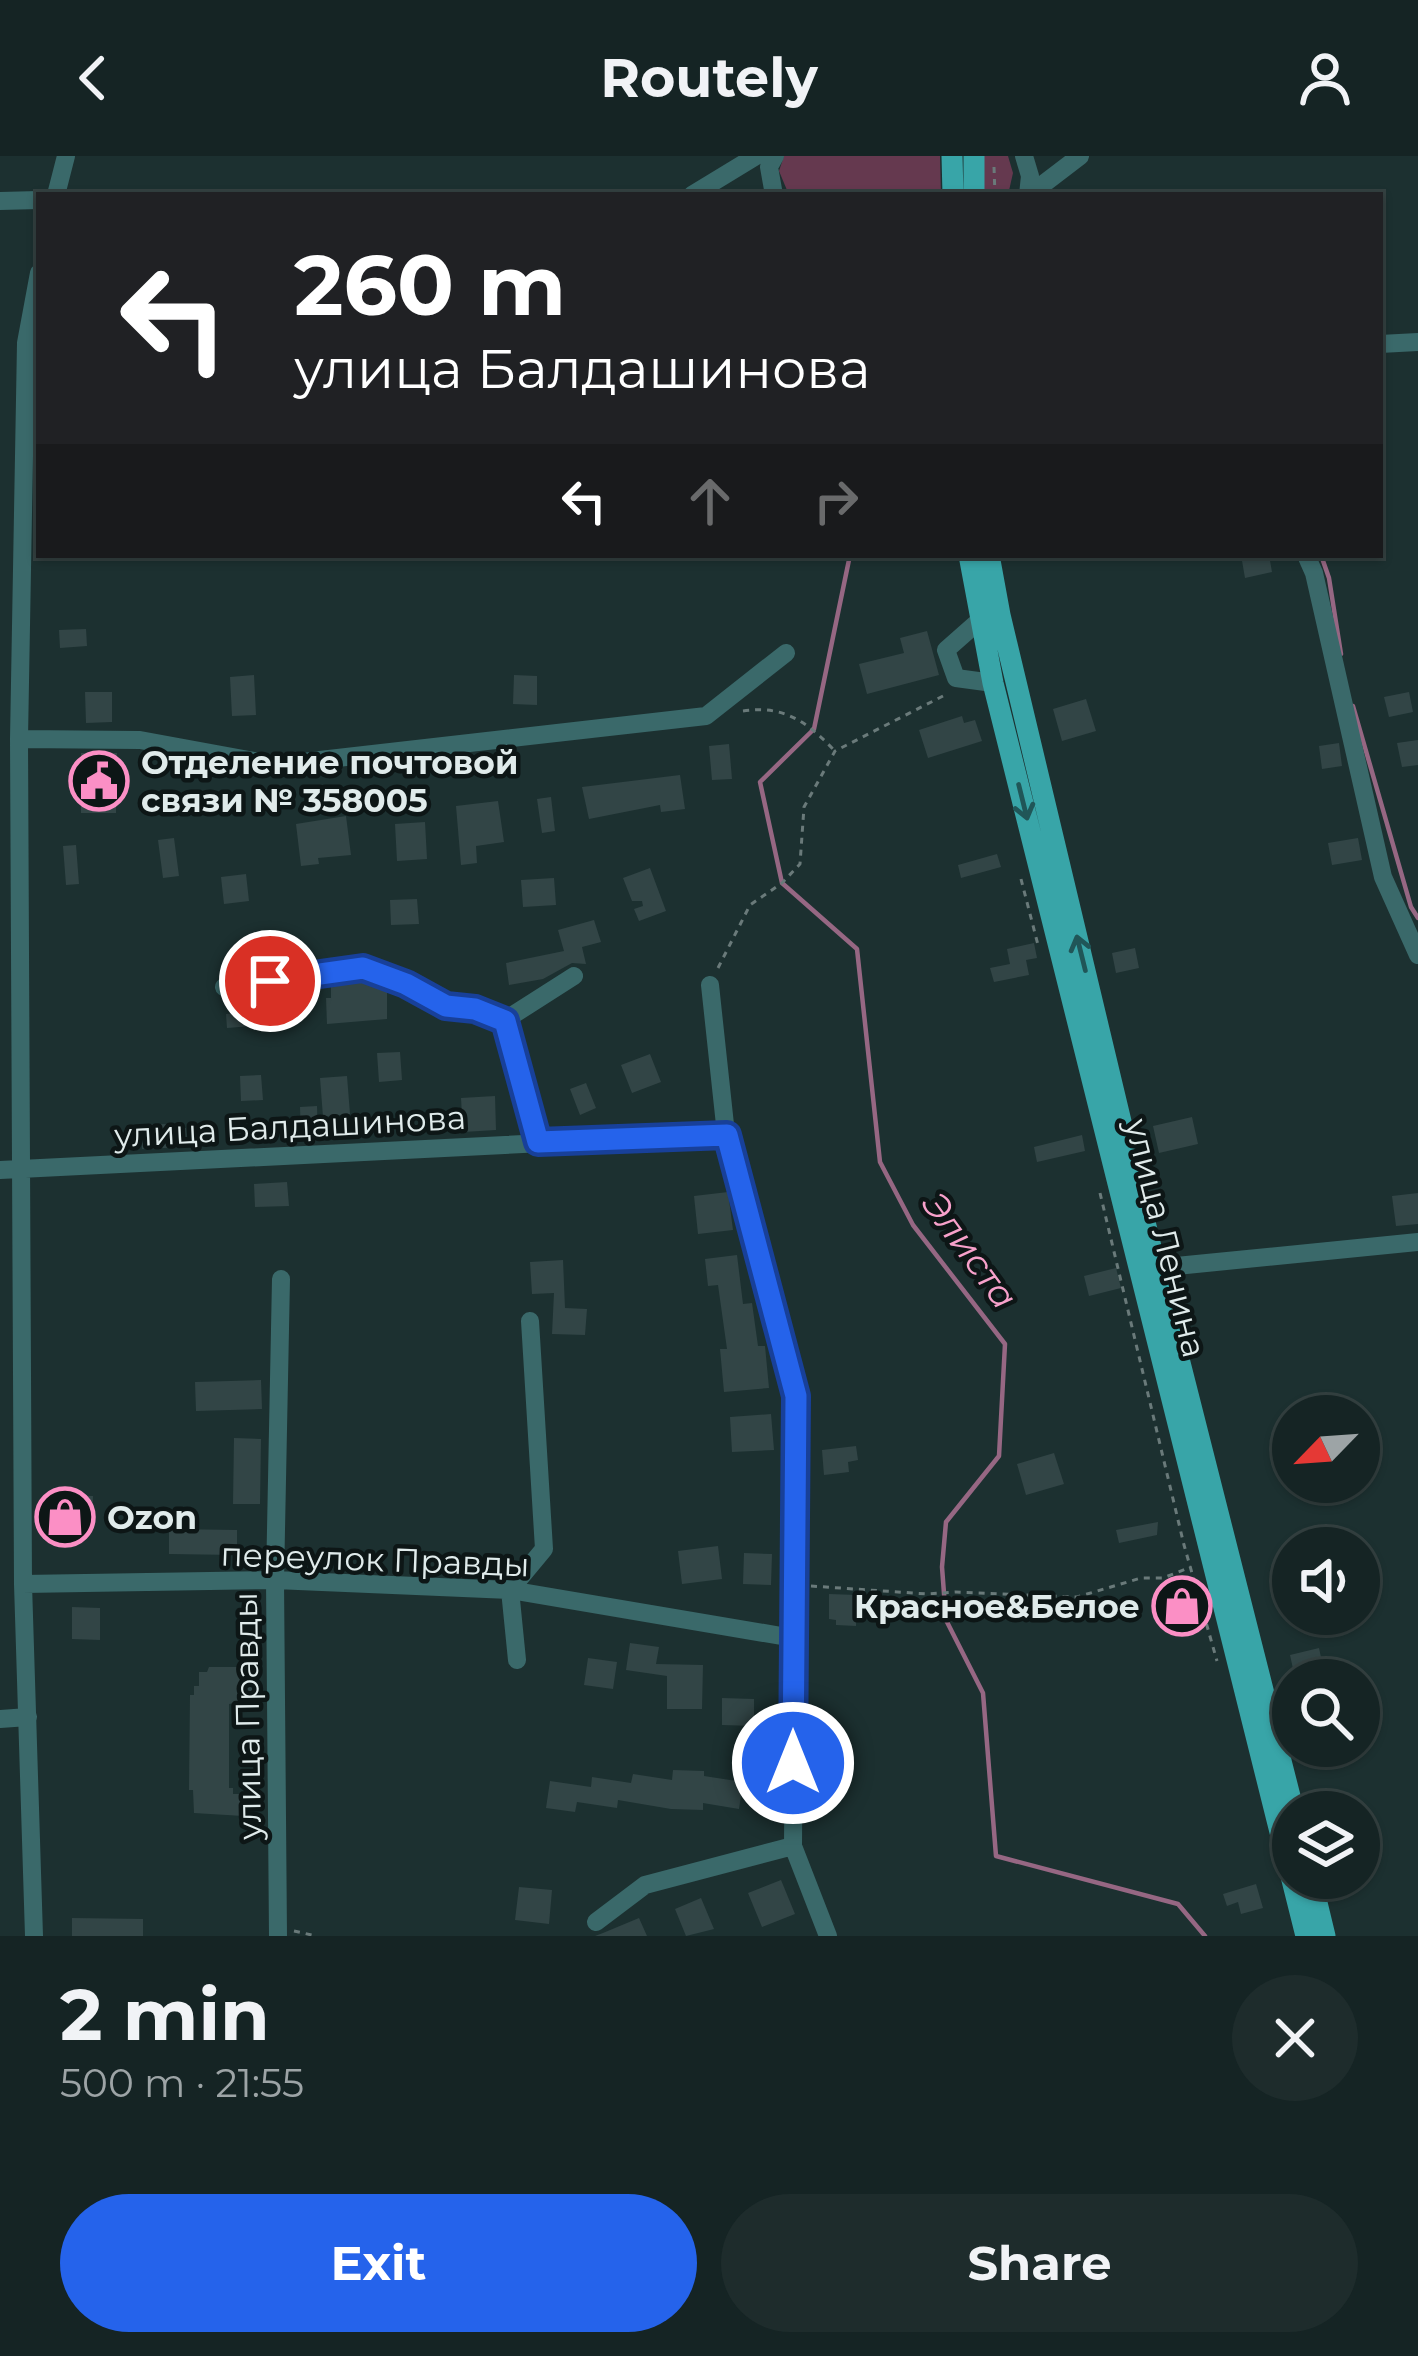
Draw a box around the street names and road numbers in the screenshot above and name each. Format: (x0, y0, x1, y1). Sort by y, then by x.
street label: улица Балдашинова (112, 1097, 467, 1155)
street label: улица Ленина (1117, 1114, 1215, 1361)
street label: переулок Правды (220, 1534, 530, 1584)
street label: улица Правды (225, 1592, 269, 1841)

